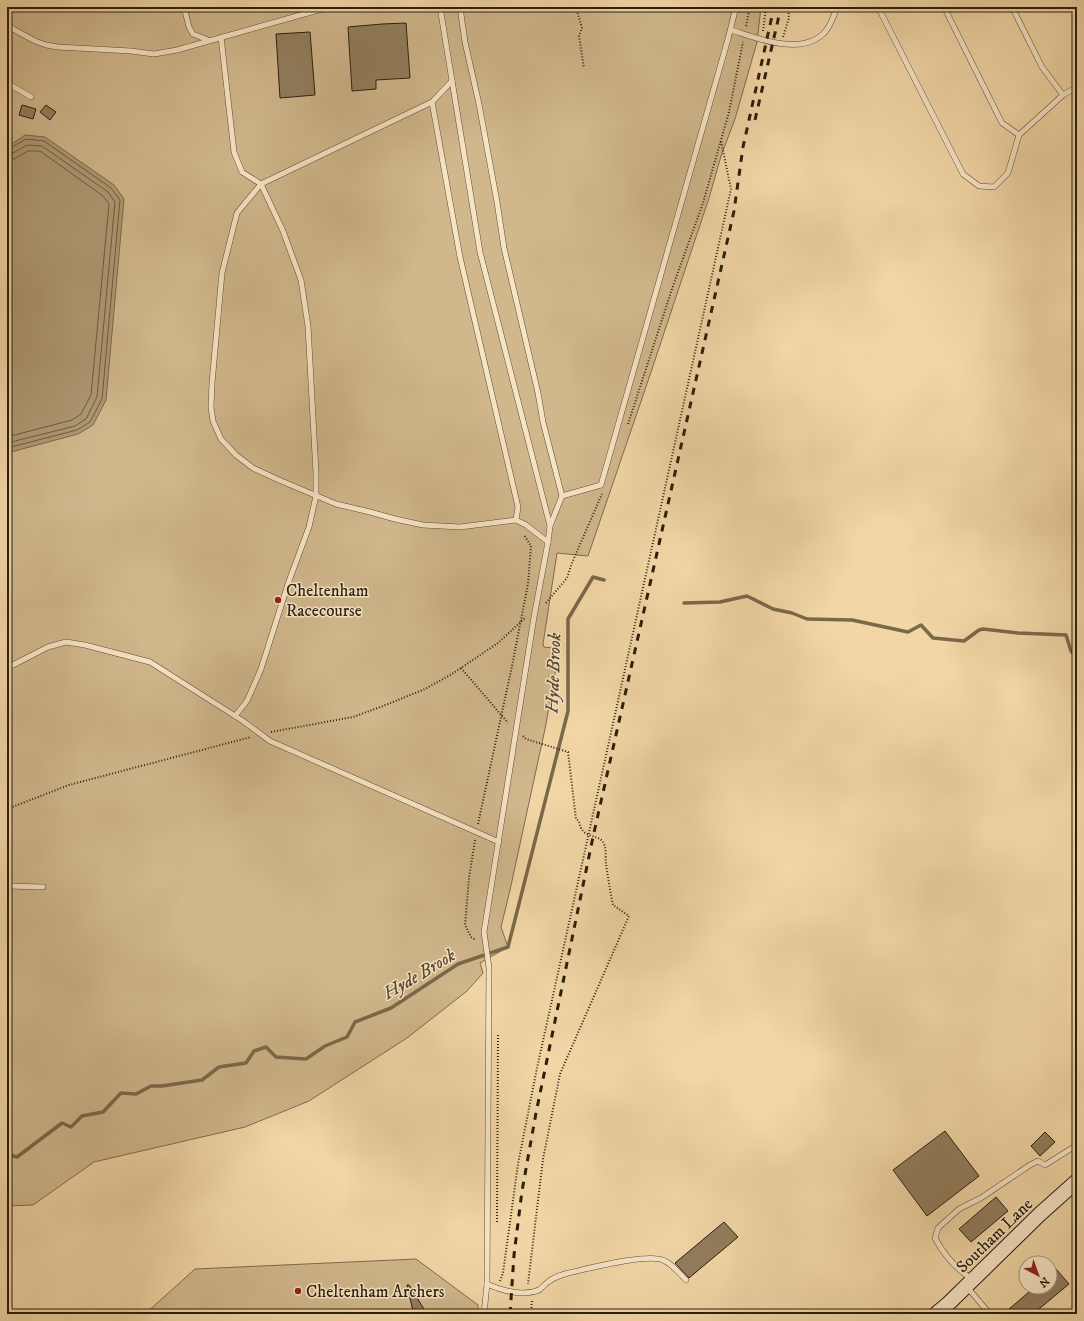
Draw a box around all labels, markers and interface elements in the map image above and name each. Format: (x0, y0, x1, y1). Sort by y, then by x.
place label: Cheltenham Racecourse (286, 580, 369, 622)
marker: Cheltenham Racecourse (273, 595, 283, 605)
water label: Hyde Brook (542, 632, 566, 715)
water label: Hyde Brook (378, 944, 460, 1006)
street label: Southam Lane (952, 1194, 1038, 1278)
north arrow (1018, 1255, 1058, 1295)
text: N (1036, 1274, 1052, 1290)
place label: Cheltenham Archers (306, 1281, 445, 1303)
marker: Cheltenham Archers (293, 1286, 303, 1296)

